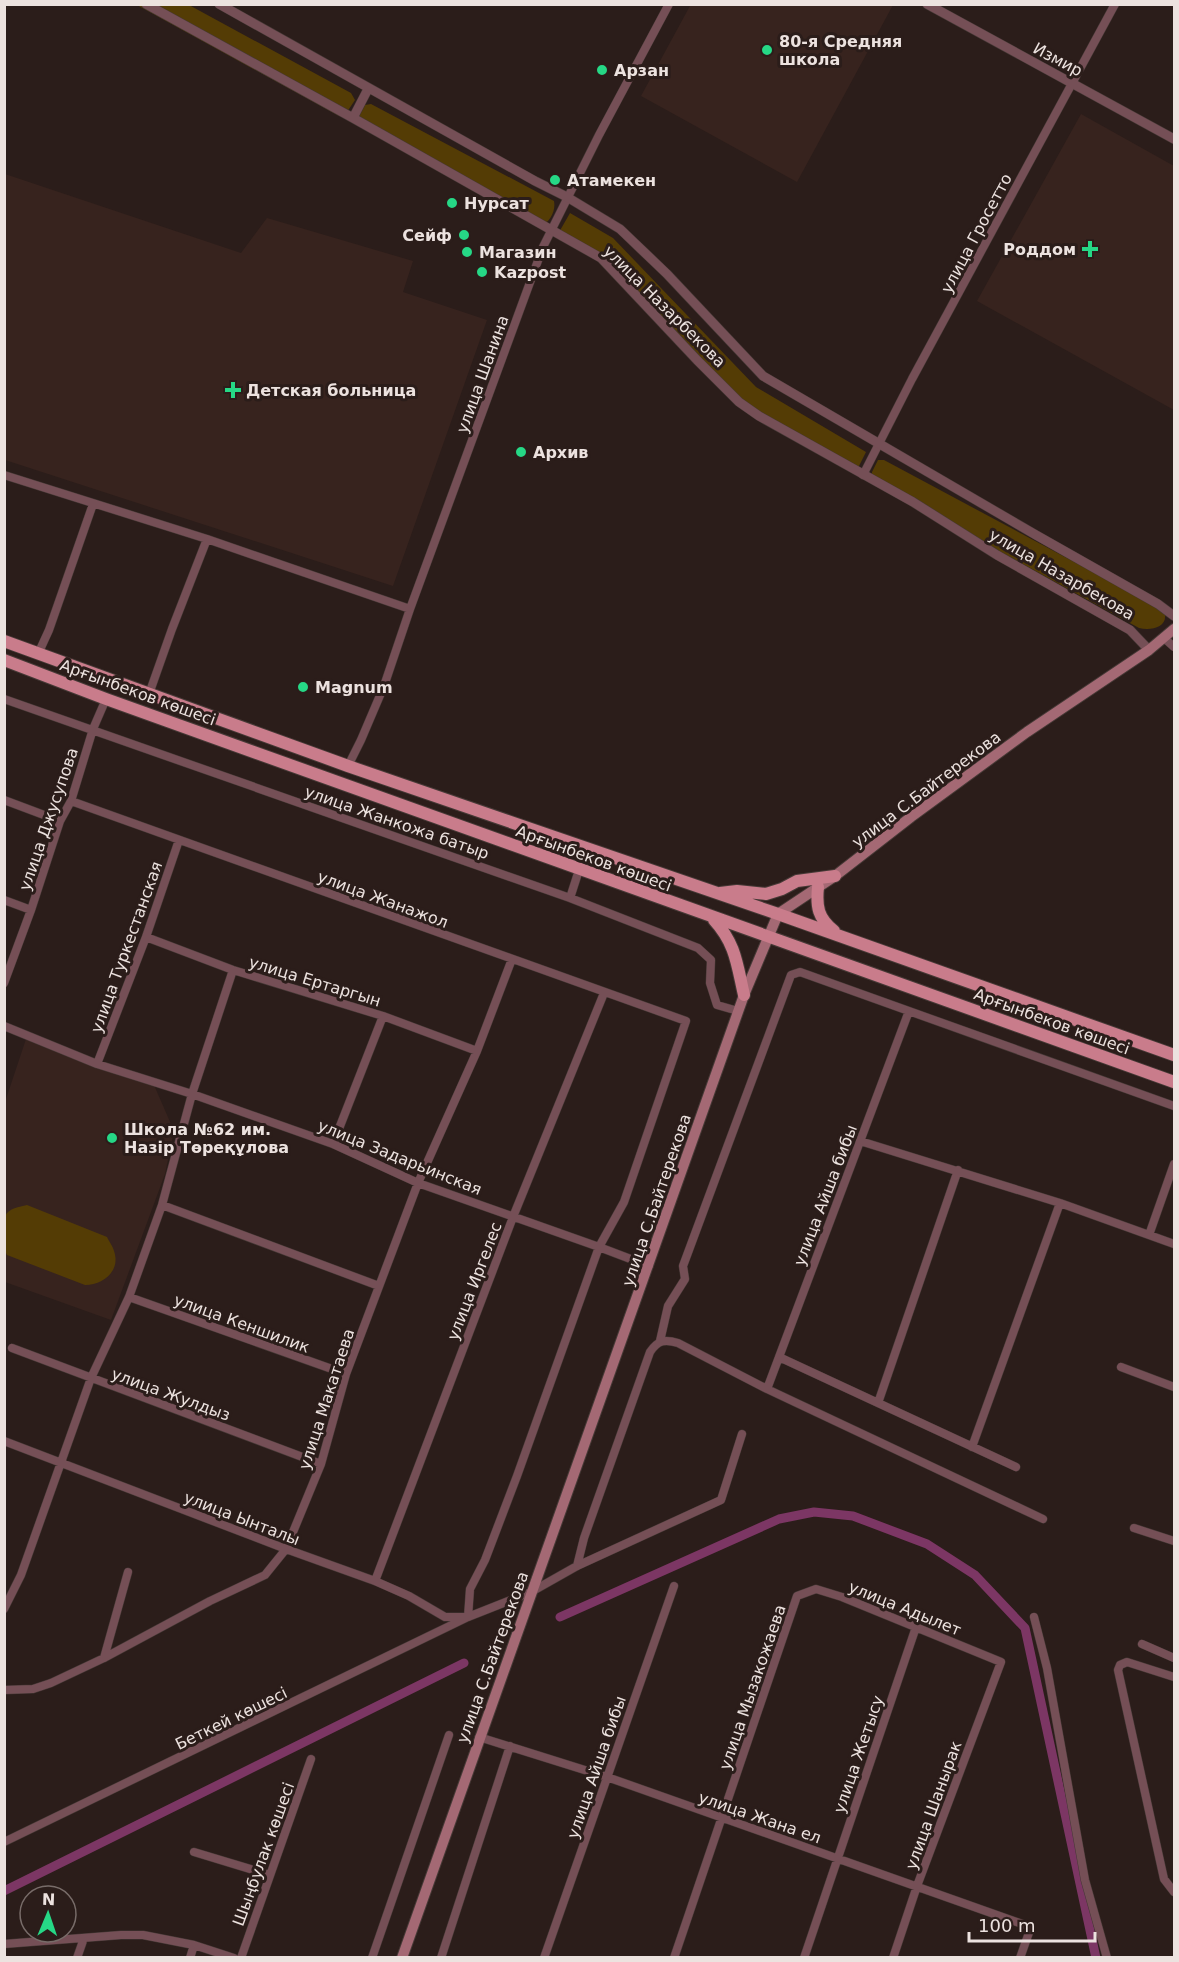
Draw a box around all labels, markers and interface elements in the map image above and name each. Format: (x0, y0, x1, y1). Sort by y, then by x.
place label: 80-я Средняя школа (779, 32, 902, 69)
street label: Измир (1030, 39, 1086, 80)
marker: 80-я Средняя школа (760, 43, 774, 57)
place label: Арзан (614, 61, 669, 80)
marker: Арзан (595, 63, 609, 77)
street label: улица Гросетто (937, 170, 1016, 296)
place label: Атамекен (567, 171, 656, 190)
marker: Атамекен (548, 173, 562, 187)
place label: Нурсат (464, 194, 530, 213)
marker: Нурсат (445, 196, 459, 210)
place label: Сейф (402, 226, 452, 245)
marker: Сейф (457, 228, 471, 242)
place label: Роддом (1003, 240, 1076, 259)
marker: Роддом (1081, 240, 1099, 258)
street label: улица Назарбекова (600, 241, 730, 371)
place label: Магазин (479, 243, 556, 262)
marker: Магазин (460, 245, 474, 259)
place label: Kazpost (494, 263, 566, 282)
marker: Kazpost (475, 265, 489, 279)
street label: улица Шанина (452, 313, 513, 436)
marker: Детская больница (224, 381, 242, 399)
place label: Детская больница (246, 381, 416, 400)
place label: Архив (533, 443, 589, 462)
marker: Архив (514, 445, 528, 459)
street label: улица Назарбекова (986, 525, 1138, 624)
street label: Арғынбеков көшесі (57, 655, 218, 730)
place label: Magnum (315, 678, 393, 697)
marker: Magnum (296, 680, 310, 694)
street label: улица С.Байтерекова (848, 727, 1004, 852)
street label: улица Джусупова (15, 745, 82, 893)
street label: улица Жанкожа батыр (302, 782, 492, 863)
street label: Арғынбеков көшесі (513, 821, 674, 896)
street label: улица Туркестанская (87, 859, 166, 1035)
street label: улица Жанажол (315, 867, 451, 932)
street label: улица Ертаргын (247, 952, 383, 1011)
street label: Арғынбеков көшесі (971, 984, 1132, 1059)
street label: улица С.Байтерекова (618, 1111, 695, 1289)
street label: улица Задарьинская (315, 1116, 485, 1199)
place label: Школа №62 им. Назір Төреқұлова (124, 1120, 289, 1157)
street label: улица Айша бибы (790, 1122, 861, 1268)
marker: Школа №62 им. Назір Төреқұлова (105, 1131, 119, 1145)
street label: улица Иргелес (443, 1219, 506, 1343)
street label: улица Кеншилик (171, 1290, 313, 1357)
street label: улица Макатаева (295, 1326, 358, 1472)
street label: улица Жулдыз (109, 1364, 233, 1425)
street label: улица Ынталы (181, 1488, 302, 1549)
street label: улица С.Байтерекова (453, 1569, 532, 1746)
street label: улица Адылет (846, 1577, 964, 1640)
street label: улица Мызакожаева (715, 1602, 790, 1772)
street label: Беткей көшесі (172, 1683, 290, 1754)
street label: улица Айша бибы (563, 1693, 630, 1841)
street label: улица Жетысу (829, 1693, 888, 1815)
street label: улица Шанырак (901, 1738, 966, 1872)
street label: Шыңбулак көшесі (229, 1780, 298, 1929)
street label: улица Жана ел (696, 1788, 824, 1847)
north arrow (18, 1884, 78, 1944)
text: N (41, 1890, 56, 1909)
scale bar (969, 1905, 1095, 1943)
text: 100 m (978, 1915, 1036, 1936)

